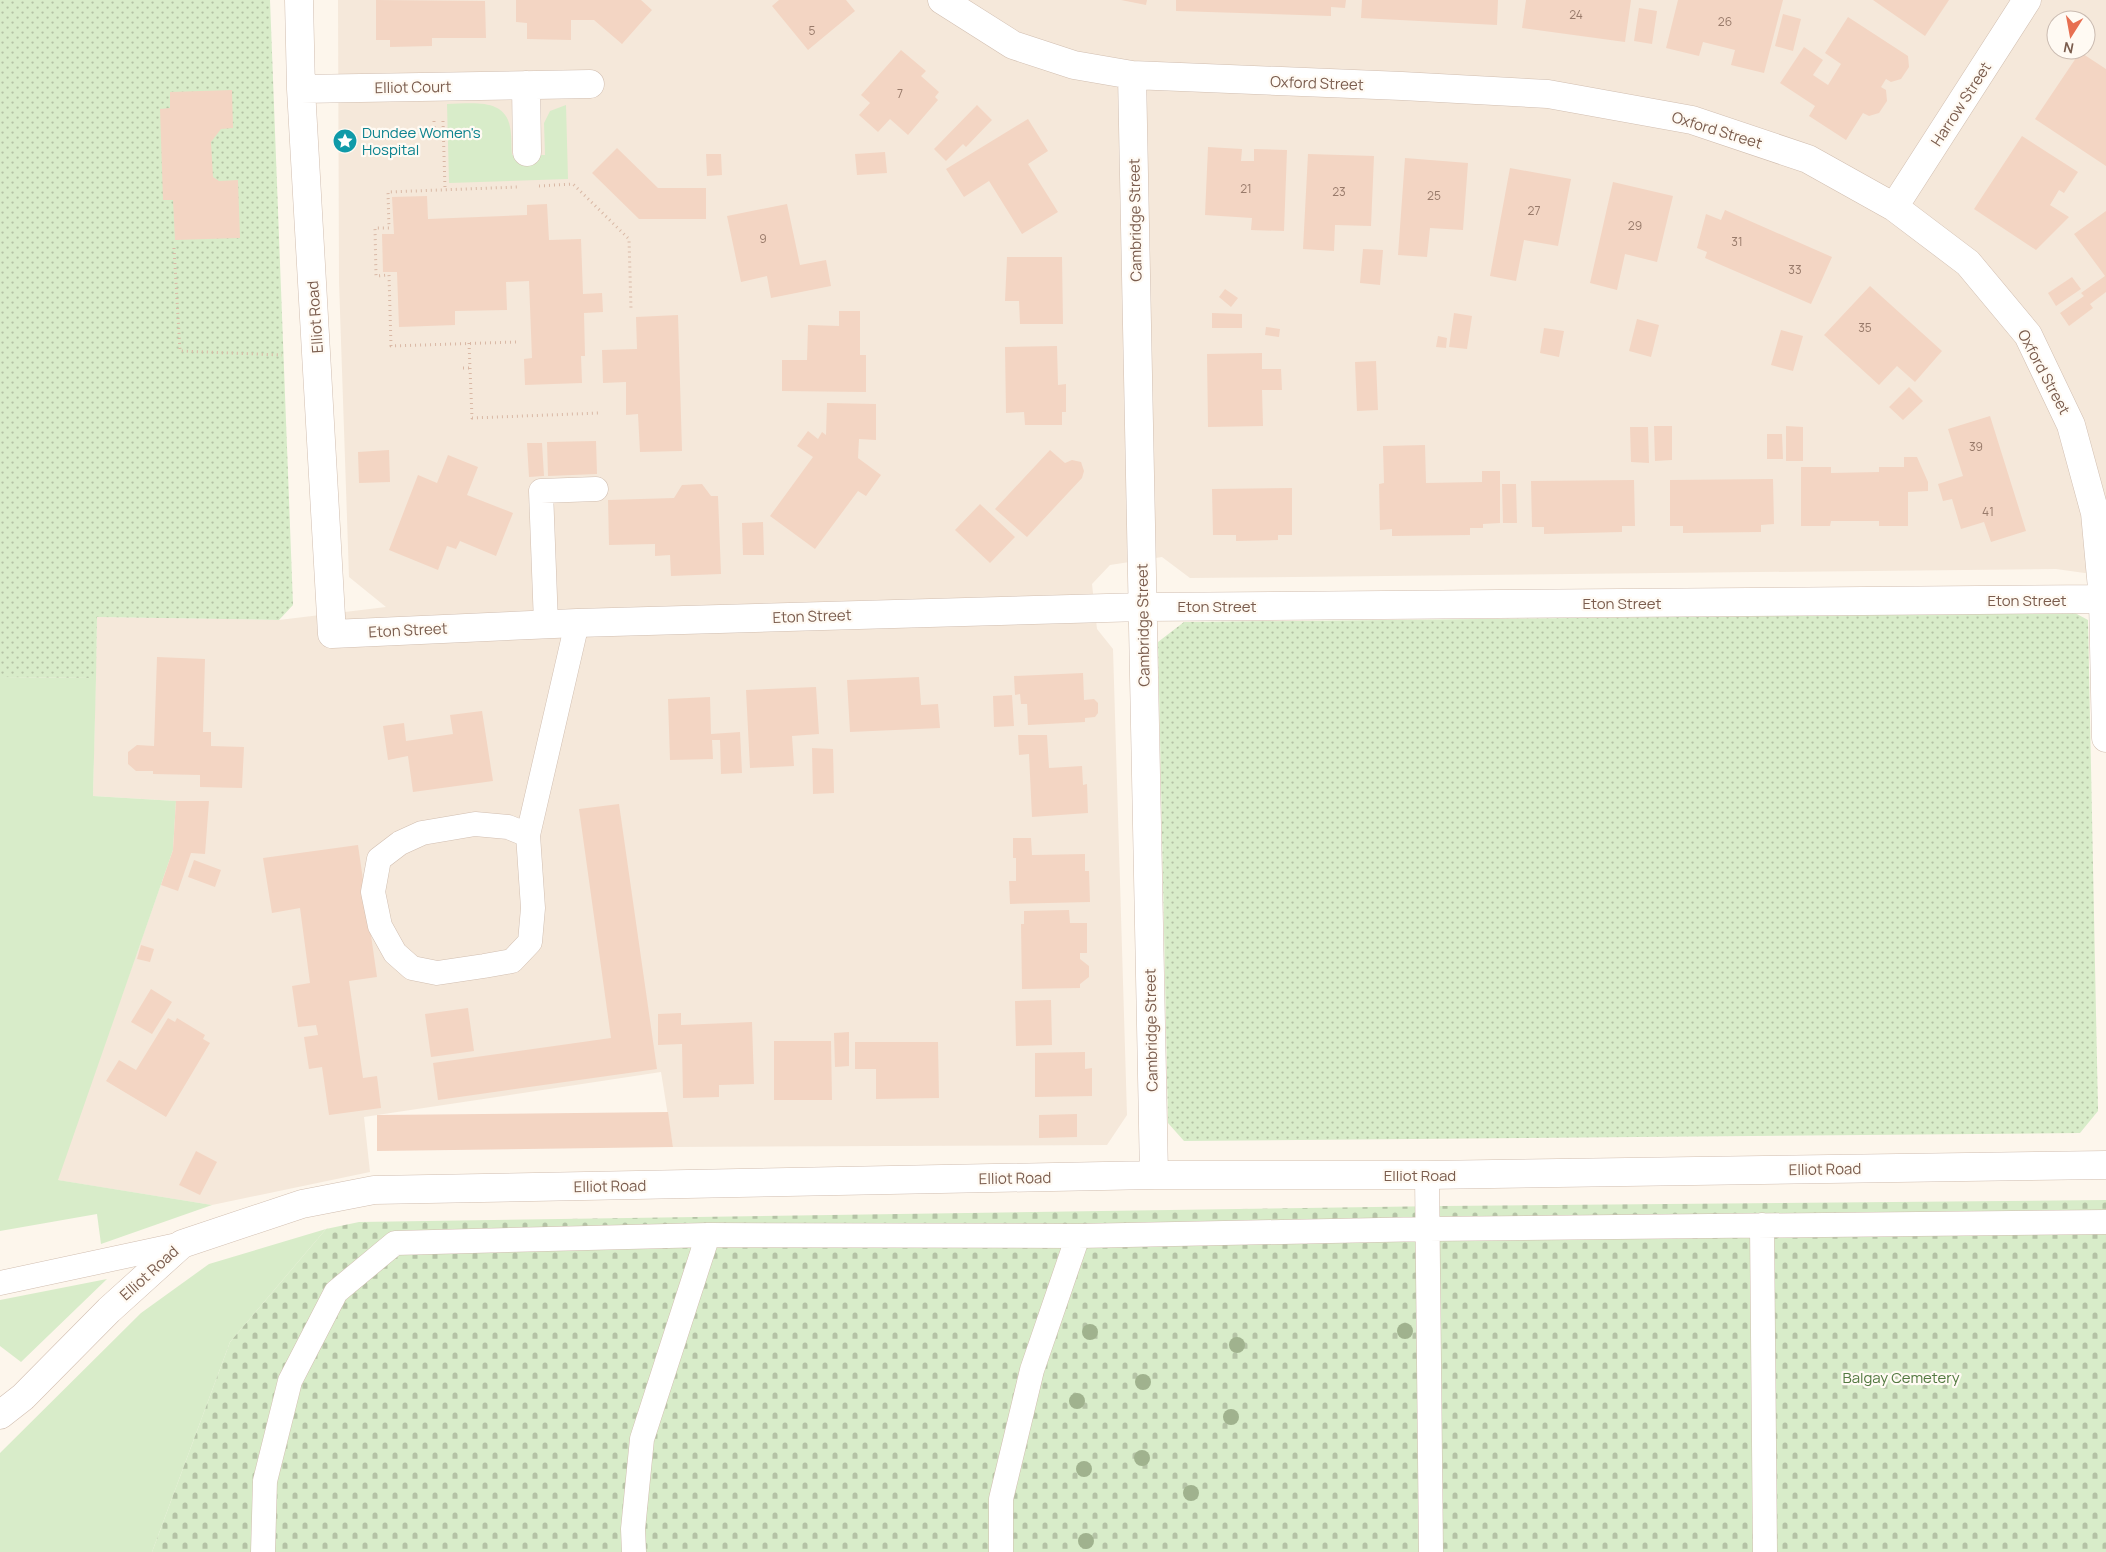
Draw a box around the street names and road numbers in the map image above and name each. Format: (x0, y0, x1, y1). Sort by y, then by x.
street label: Harrow Street (1926, 58, 1996, 150)
street label: Oxford Street (1270, 71, 1364, 95)
street label: Elliot Court (374, 76, 452, 98)
street label: Oxford Street (1669, 106, 1765, 154)
street label: Cambridge Street (1123, 158, 1147, 282)
street label: Elliot Road (302, 280, 328, 354)
street label: Oxford Street (2013, 326, 2075, 418)
street label: Cambridge Street (1131, 563, 1155, 687)
street label: Eton Street (1987, 590, 2067, 611)
street label: Eton Street (1582, 593, 1662, 614)
street label: Eton Street (1177, 596, 1257, 617)
street label: Eton Street (772, 604, 852, 628)
street label: Eton Street (368, 617, 448, 643)
street label: Cambridge Street (1139, 968, 1163, 1092)
street label: Elliot Road (1789, 1158, 1861, 1180)
street label: Elliot Road (1384, 1165, 1456, 1186)
street label: Elliot Road (979, 1167, 1051, 1189)
street label: Elliot Road (574, 1175, 646, 1197)
street label: Elliot Road (115, 1241, 183, 1305)

